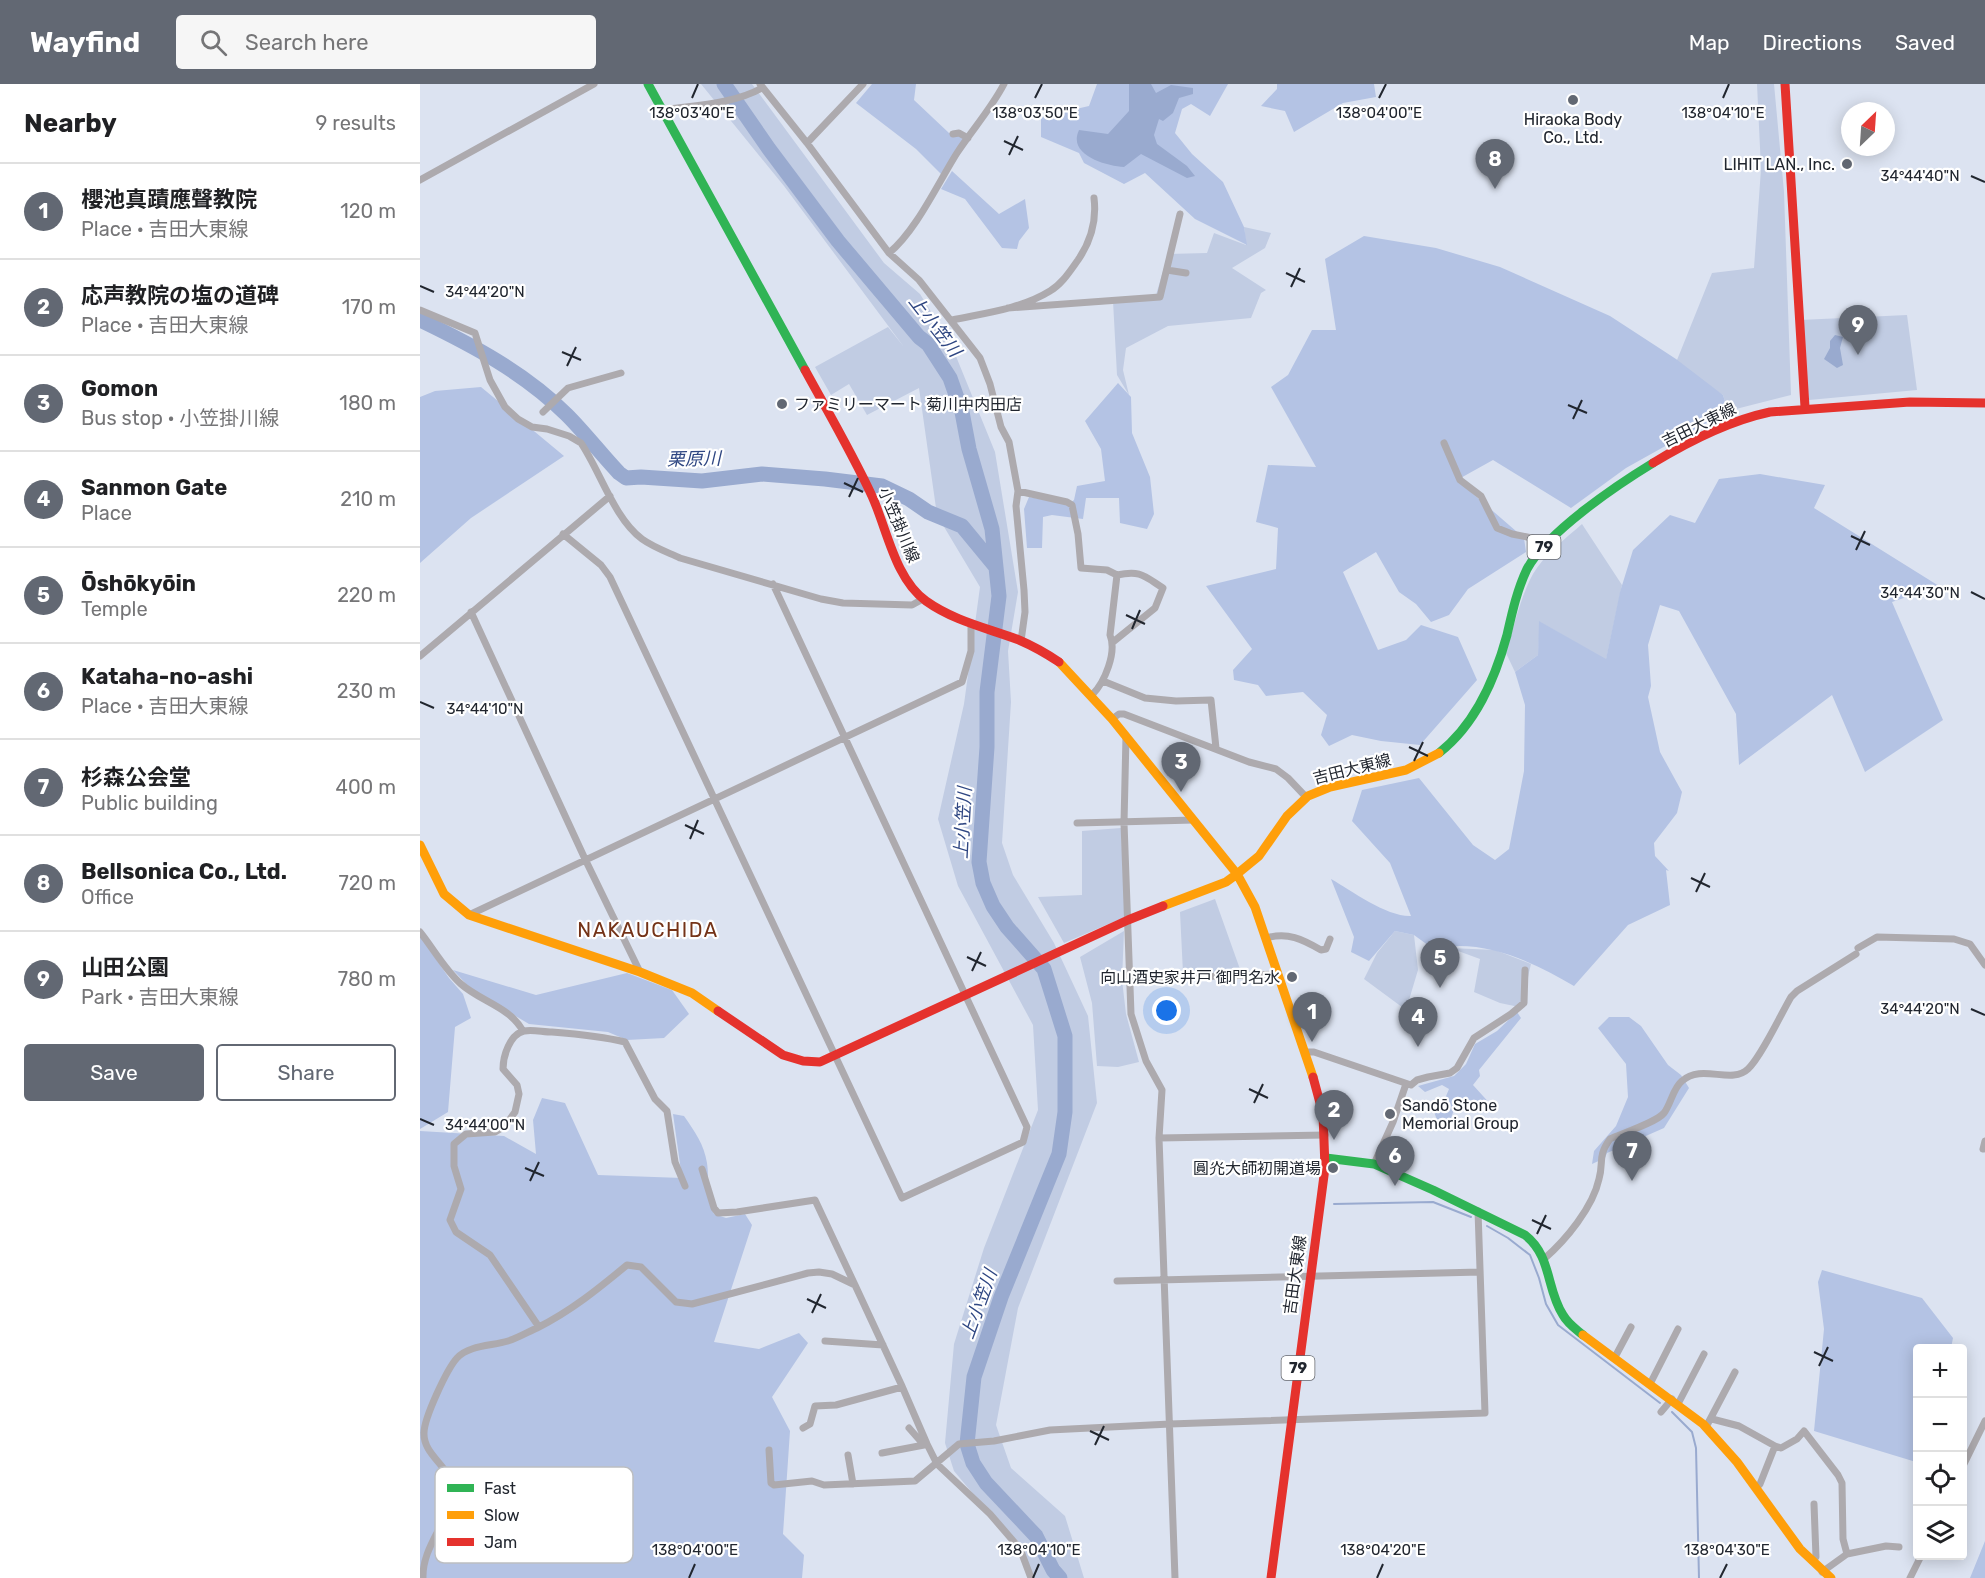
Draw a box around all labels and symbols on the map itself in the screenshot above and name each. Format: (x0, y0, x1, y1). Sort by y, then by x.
marker: Hiraoka Body Co., Ltd. (1566, 93, 1580, 107)
north arrow (1841, 102, 1895, 156)
text: 138°03'40"E (649, 104, 735, 122)
text: 138°03'50"E (992, 104, 1078, 122)
text: 138°04'00"E (1336, 104, 1422, 122)
text: 138°04'10"E (1681, 104, 1765, 122)
place label: Hiraoka Body Co., Ltd. (1524, 110, 1622, 147)
pin: 8 (1476, 140, 1514, 189)
place label: LIHIT LAN., Inc. (1723, 155, 1835, 174)
marker: LIHIT LAN., Inc. (1840, 157, 1854, 171)
text: 34°44'40"N (1880, 167, 1960, 185)
text: 34°44'20"N (445, 283, 525, 301)
water label: 上小笠川 (904, 291, 967, 363)
pin: 9 (1838, 306, 1878, 355)
place label: ファミリーマート 菊川中内田店 (794, 395, 1022, 414)
marker: ファミリーマート 菊川中内田店 (775, 397, 789, 411)
street label: 吉田大東線 (1659, 399, 1739, 451)
water label: 栗原川 (667, 447, 723, 470)
street label: 小笠掛川線 (875, 484, 923, 566)
road number: 79 (1528, 535, 1560, 559)
text: 34°44'30"N (1880, 584, 1960, 602)
text: 34°44'10"N (446, 700, 524, 718)
pin: 3 (1162, 742, 1200, 792)
street label: 吉田大東線 (1311, 750, 1393, 788)
water label: 上小笠川 (950, 784, 976, 860)
district label: NAKAUCHIDA (577, 918, 719, 942)
pin: 5 (1420, 938, 1460, 988)
place label: 向山酒史家井戸 御門名水 (1100, 968, 1280, 987)
marker: 向山酒史家井戸 御門名水 (1285, 970, 1299, 984)
pin: 1 (1292, 992, 1332, 1042)
your location (1152, 996, 1181, 1025)
pin: 4 (1398, 998, 1438, 1047)
text: 34°44'20"N (1880, 1000, 1960, 1018)
pin: 2 (1314, 1090, 1354, 1140)
place label: Sandō Stone Memorial Group (1402, 1096, 1519, 1133)
marker: Sandō Stone Memorial Group (1383, 1107, 1397, 1121)
text: 34°44'00"N (445, 1116, 525, 1134)
pin: 7 (1612, 1132, 1652, 1181)
pin: 6 (1376, 1136, 1414, 1186)
place label: 圓灮大師初開道場 (1193, 1159, 1321, 1178)
marker: 圓灮大師初開道場 (1326, 1161, 1340, 1175)
street label: 吉田大東線 (1280, 1234, 1310, 1316)
water label: 上小笠川 (956, 1265, 1002, 1342)
road number: 79 (1282, 1356, 1314, 1380)
legend (435, 1467, 633, 1563)
text: Fast (484, 1479, 516, 1498)
text: Slow (484, 1506, 520, 1525)
text: Jam (484, 1533, 517, 1552)
text: 138°04'00"E (652, 1541, 738, 1559)
text: 138°04'10"E (997, 1541, 1081, 1559)
text: 138°04'20"E (1340, 1541, 1426, 1559)
text: 138°04'30"E (1684, 1541, 1770, 1559)

